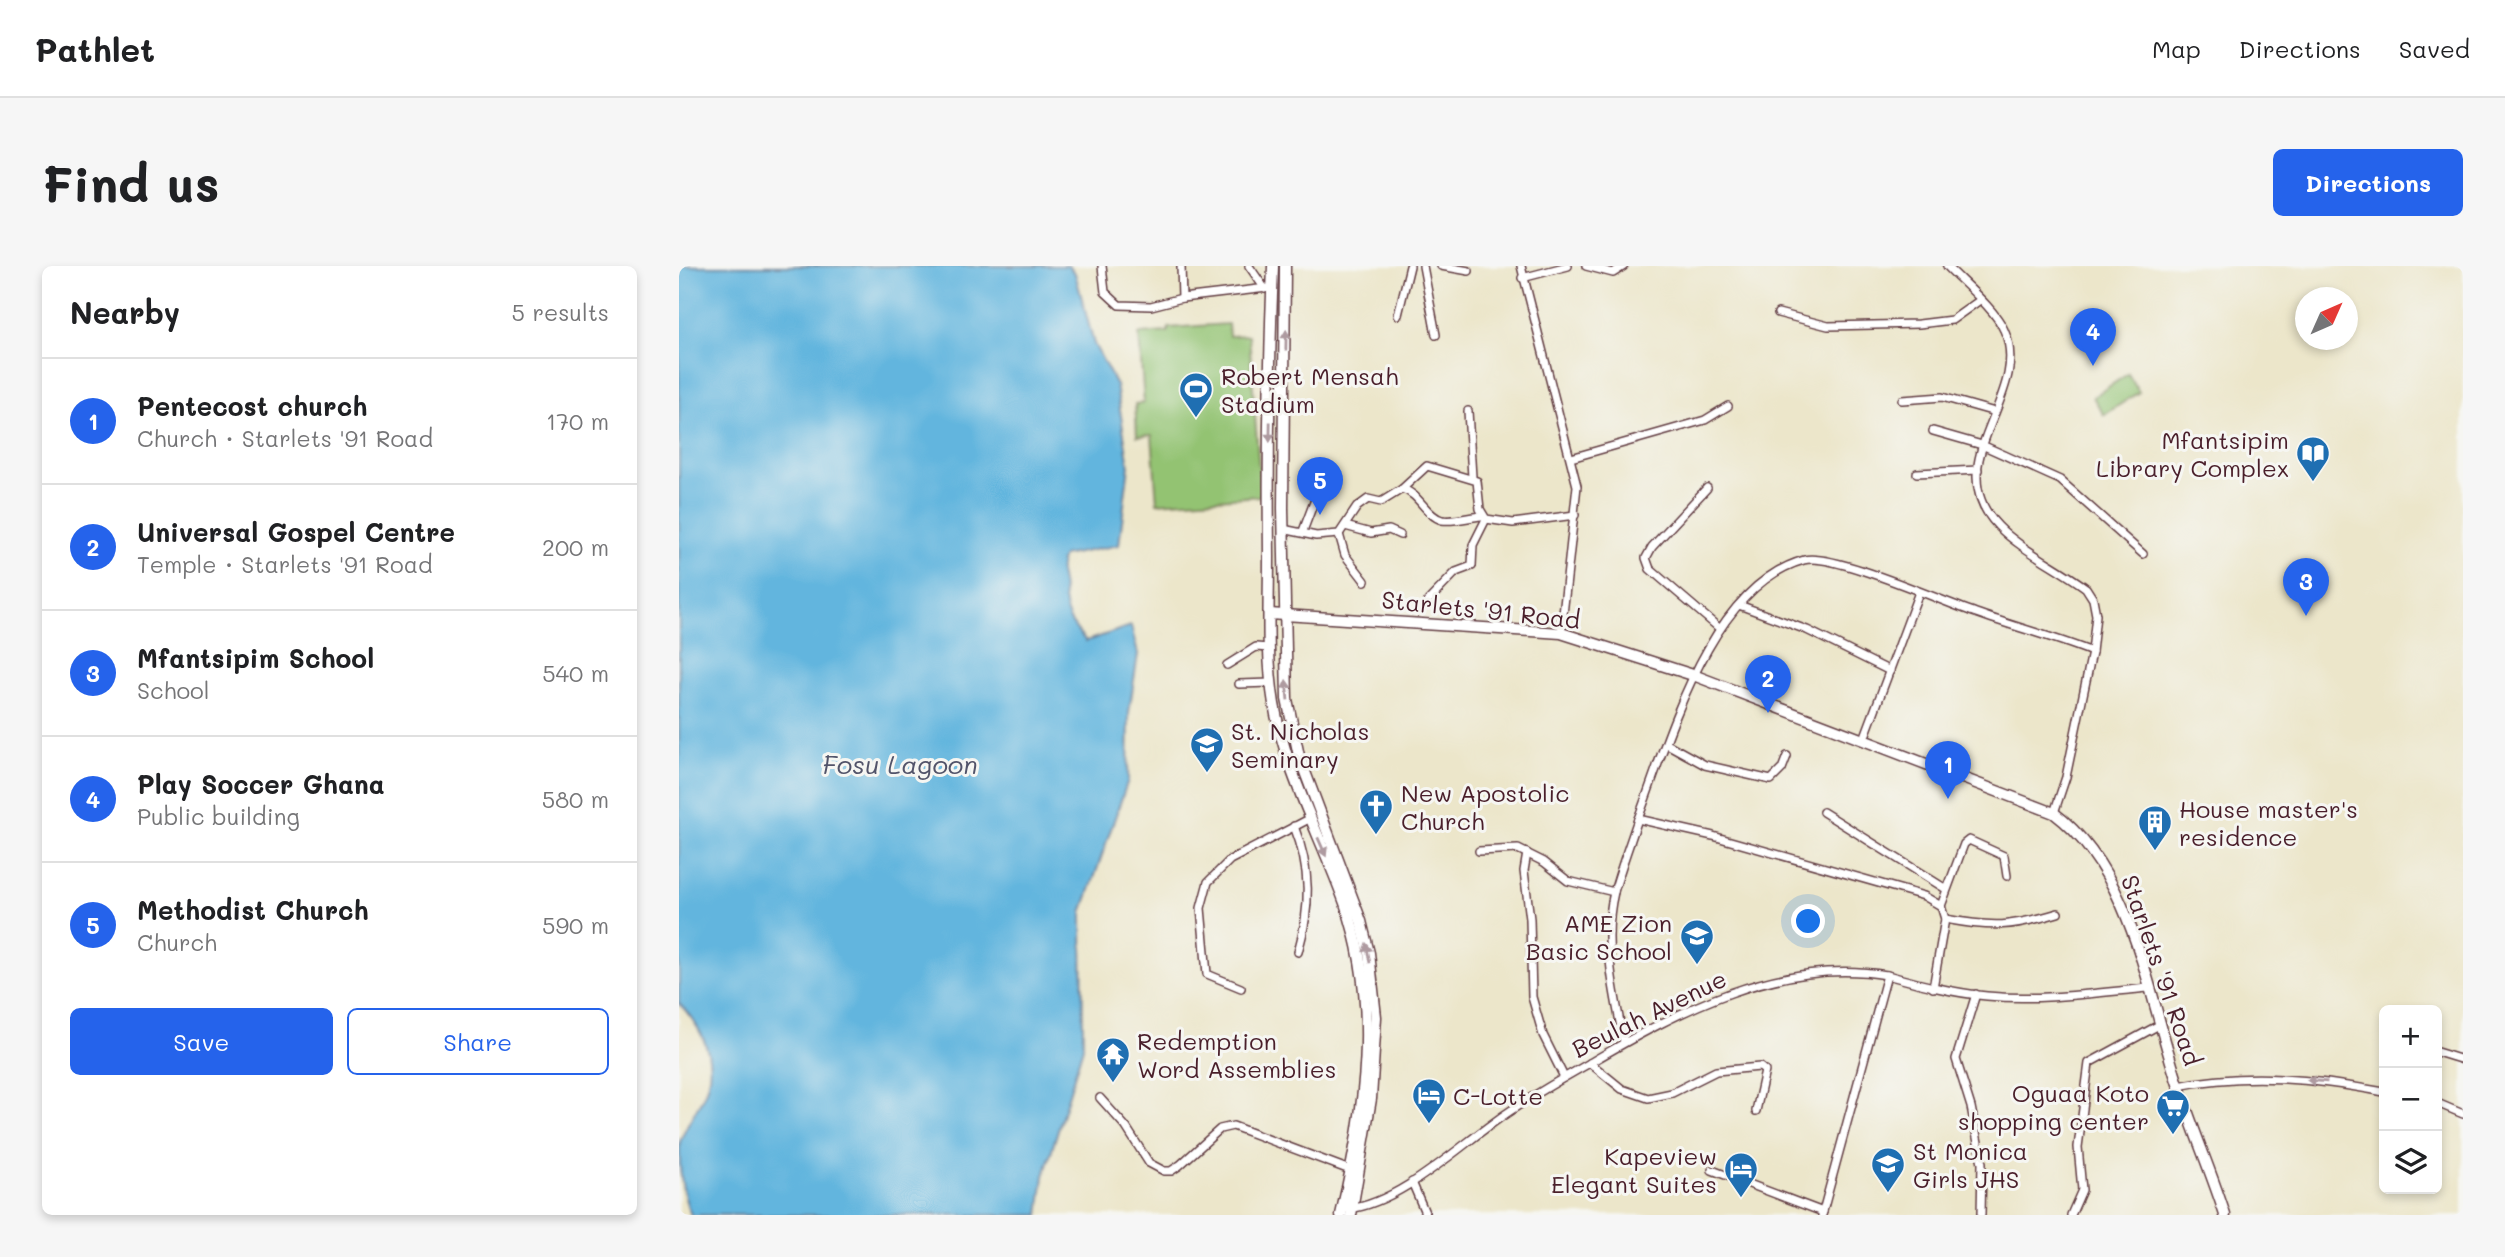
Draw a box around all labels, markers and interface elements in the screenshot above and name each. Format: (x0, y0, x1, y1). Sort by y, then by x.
text: Pathlet (35, 27, 155, 70)
text: Map (2152, 33, 2201, 64)
text: Directions (2239, 33, 2361, 64)
text: Saved (2399, 33, 2470, 64)
button: Directions (2273, 149, 2463, 216)
text: Find us (42, 151, 220, 214)
north arrow (2295, 287, 2358, 350)
text: Nearby (70, 292, 180, 332)
text: 5 results (512, 297, 609, 327)
pin: 4 (2070, 308, 2116, 366)
one-way arrow (1280, 329, 1292, 351)
place label: Robert Mensah Stadium (1221, 360, 1398, 419)
sports icon: Robert Mensah Stadium (1177, 370, 1215, 419)
text: Pentecost church (137, 389, 367, 423)
text: 1 (88, 406, 98, 436)
text: 170 m (546, 406, 609, 436)
one-way arrow (1264, 421, 1276, 443)
text: Church · Starlets '91 Road (137, 423, 433, 453)
place label: Mfantsipim Library Complex (2096, 424, 2289, 483)
library icon: Mfantsipim Library Complex (2294, 434, 2332, 483)
pin: 5 (1297, 457, 1343, 515)
text: Universal Gospel Centre (137, 515, 455, 549)
text: 2 (87, 532, 99, 562)
text: 200 m (542, 532, 609, 562)
text: Temple · Starlets '91 Road (137, 549, 433, 579)
pin: 3 (2283, 558, 2329, 616)
street label: Starlets '91 Road (1380, 583, 1582, 635)
text: Mfantsipim School (137, 641, 374, 675)
pin: 2 (1745, 655, 1791, 713)
text: 3 (86, 658, 100, 688)
text: 540 m (542, 658, 609, 688)
text: School (137, 675, 210, 705)
one-way arrow (1281, 679, 1292, 701)
place label: St. Nicholas Seminary (1231, 715, 1369, 774)
school or university icon: St. Nicholas Seminary (1188, 725, 1226, 774)
pin: 1 (1925, 741, 1971, 799)
water label: Fosu Lagoon (822, 747, 978, 781)
text: Play Soccer Ghana (137, 767, 385, 801)
place label: New Apostolic Church (1401, 777, 1569, 836)
text: 4 (86, 784, 100, 814)
text: 580 m (542, 784, 609, 814)
church icon: New Apostolic Church (1357, 787, 1395, 836)
place label: House master's residence (2179, 793, 2358, 852)
text: Public building (137, 801, 300, 831)
building icon: House master's residence (2136, 803, 2174, 852)
one-way arrow (1316, 837, 1328, 857)
street label: Starlets '91 Road (2115, 871, 2209, 1069)
text: Methodist Church (137, 893, 369, 927)
your location (1791, 904, 1825, 938)
place label: AME Zion Basic School (1526, 907, 1672, 966)
text: 5 (86, 910, 100, 940)
text: 590 m (542, 910, 609, 940)
school or university icon: AME Zion Basic School (1678, 917, 1716, 966)
text: Church (137, 927, 217, 957)
one-way arrow (1363, 942, 1374, 964)
street label: Beulah Avenue (1567, 962, 1731, 1064)
map controls (2379, 1005, 2442, 1194)
button: + (2379, 1005, 2442, 1068)
button: Save (70, 1008, 333, 1075)
button: Share (347, 1008, 609, 1075)
place label: Redemption Word Assemblies (1137, 1025, 1336, 1084)
temple icon: Redemption Word Assemblies (1094, 1035, 1132, 1084)
button: − (2379, 1068, 2442, 1131)
one-way arrow (2306, 1075, 2328, 1086)
hotel icon: C-Lotte (1410, 1076, 1448, 1125)
place label: Oguaa Koto shopping center (1958, 1077, 2149, 1136)
place label: C-Lotte (1453, 1080, 1543, 1111)
supermarket icon: Oguaa Koto shopping center (2154, 1087, 2192, 1136)
button: layers (2379, 1131, 2442, 1194)
place label: St Monica Girls JHS (1913, 1135, 2028, 1194)
place label: Kapeview Elegant Suites (1551, 1140, 1717, 1199)
school or university icon: St Monica Girls JHS (1869, 1145, 1907, 1194)
hotel icon: Kapeview Elegant Suites (1722, 1150, 1760, 1199)

